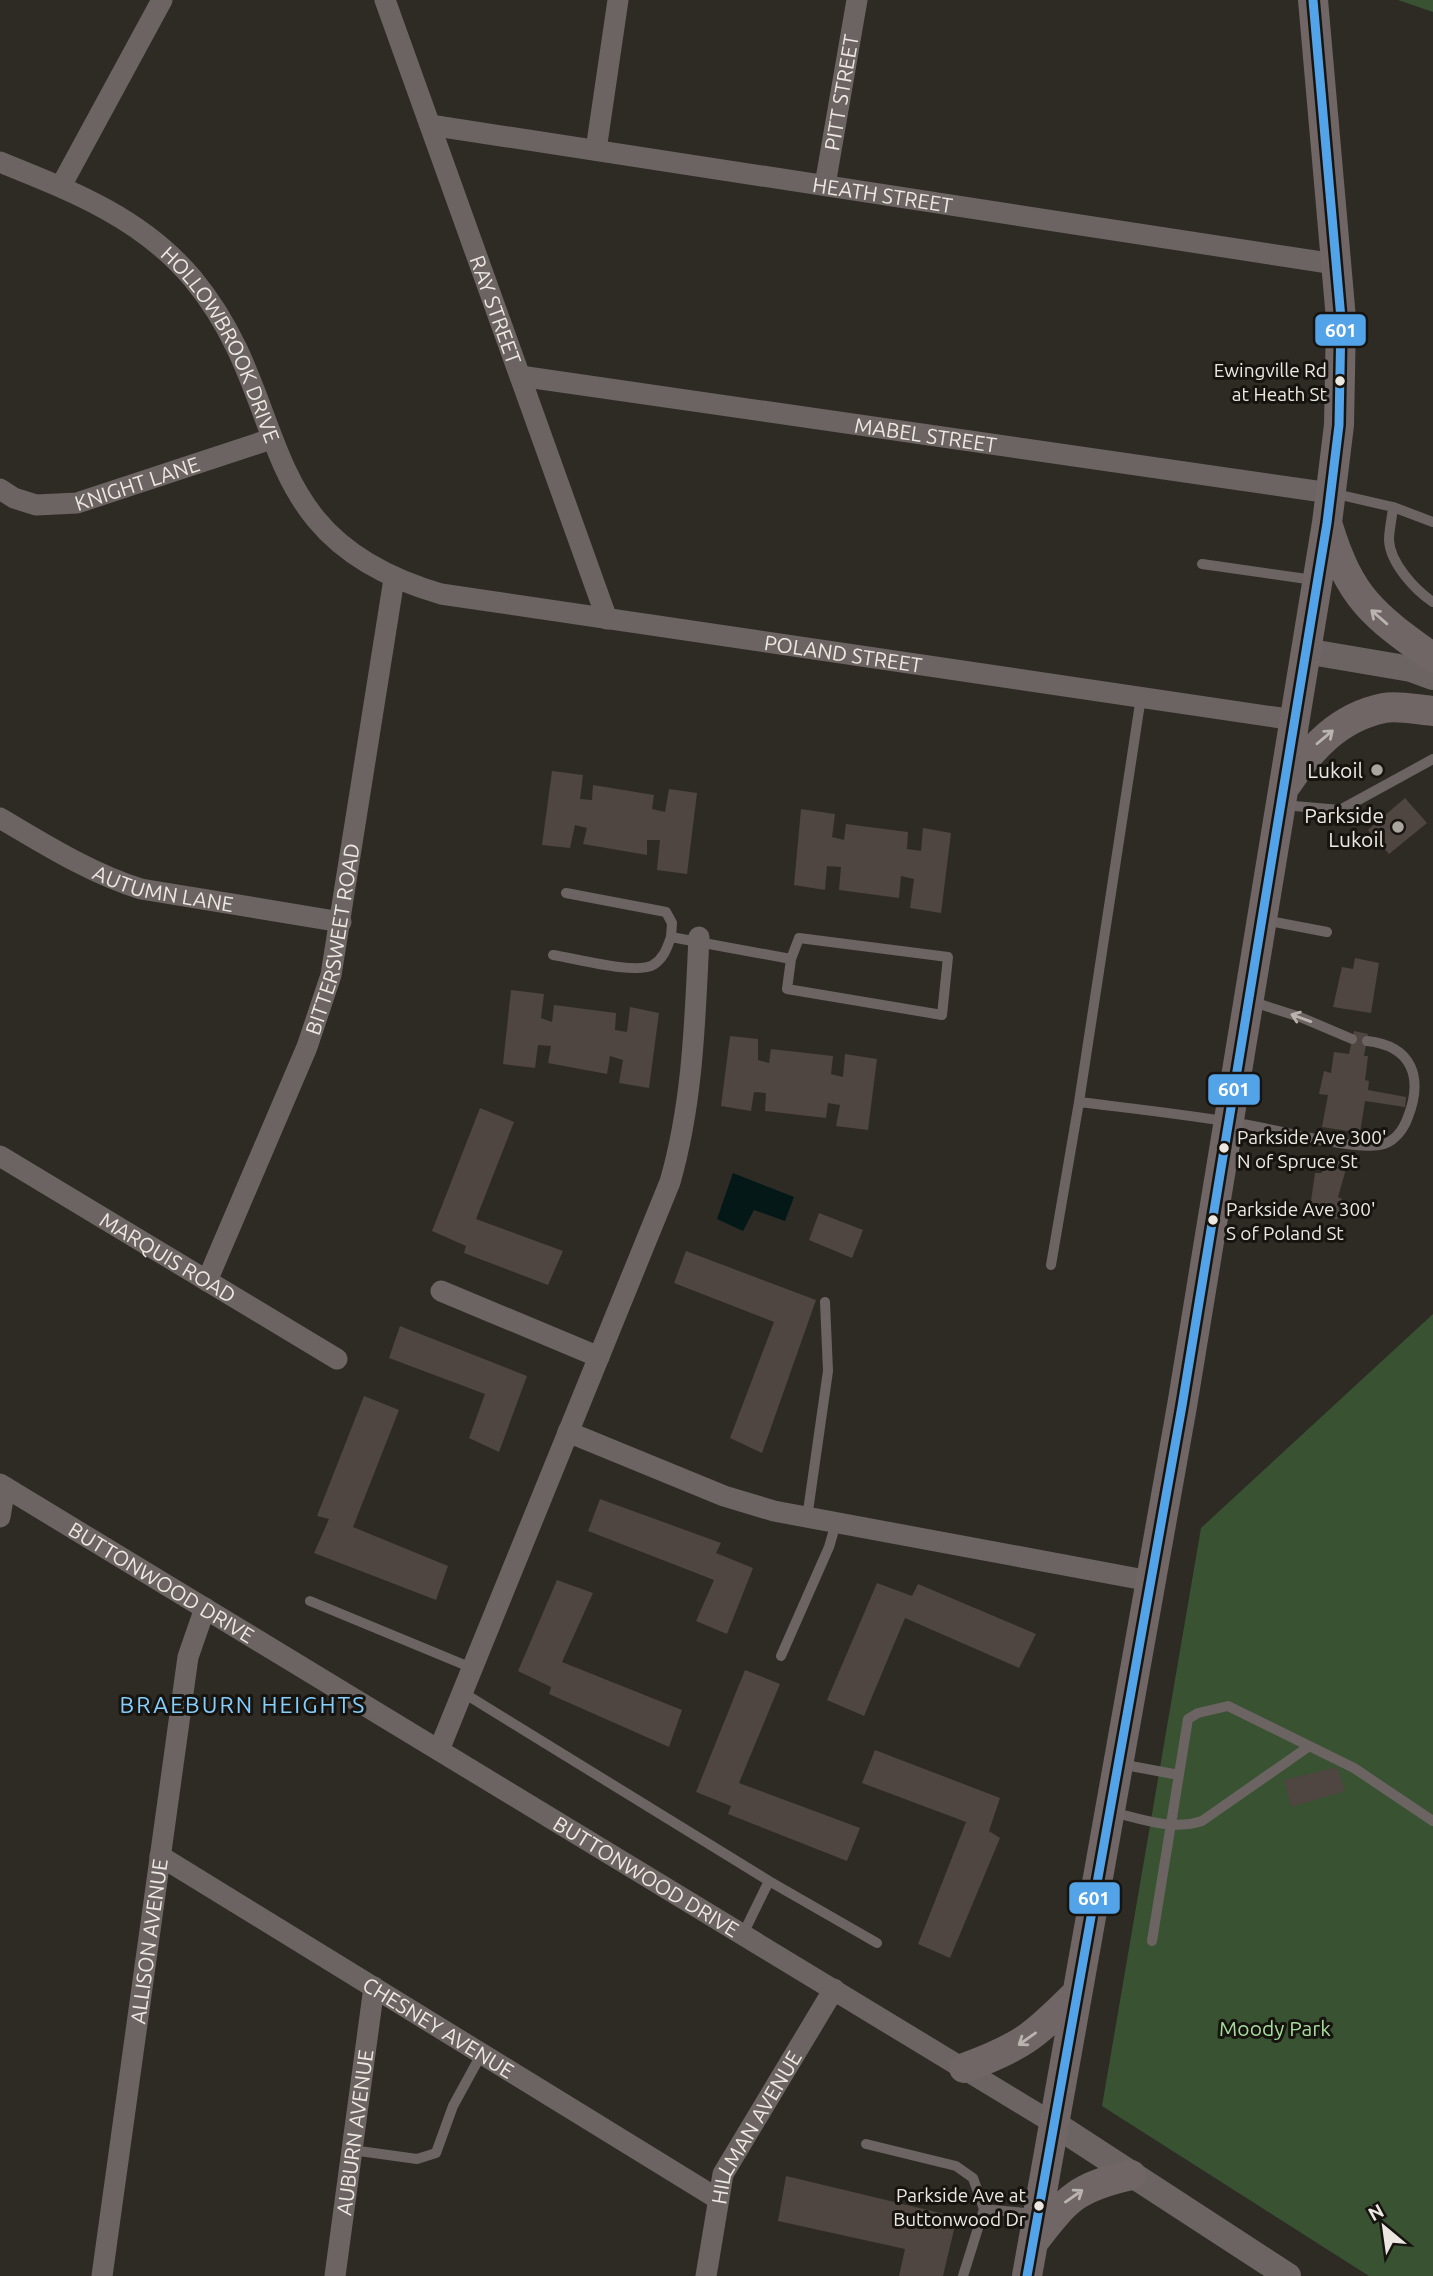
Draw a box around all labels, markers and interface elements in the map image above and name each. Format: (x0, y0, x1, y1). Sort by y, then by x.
street label: PITT STREET (819, 32, 863, 152)
street label: HEATH STREET (811, 172, 955, 217)
street label: HOLLOWBROOK DRIVE (157, 241, 285, 446)
street label: RAY STREET (466, 252, 527, 368)
line badge: 601 (1314, 313, 1367, 347)
text: 601 (1325, 319, 1357, 341)
place label: Ewingville Rd at Heath St (1214, 359, 1328, 405)
marker: Ewingville Rd at Heath St (1333, 374, 1347, 388)
street label: MABEL STREET (853, 412, 999, 457)
street label: KNIGHT LANE (72, 451, 203, 515)
one-way arrow (1370, 609, 1388, 625)
street label: POLAND STREET (763, 630, 924, 677)
one-way arrow (1316, 730, 1334, 745)
place label: Lukoil (1307, 758, 1363, 782)
marker: Lukoil (1369, 762, 1385, 778)
place label: Parkside Lukoil (1304, 803, 1384, 851)
marker: Parkside Lukoil (1390, 819, 1406, 835)
street label: BITTERSWEET ROAD (300, 841, 364, 1038)
street label: AUTUMN LANE (89, 860, 235, 916)
one-way arrow (1290, 1011, 1312, 1023)
line badge: 601 (1207, 1073, 1261, 1106)
text: 601 (1218, 1078, 1250, 1100)
place label: Parkside Ave 300' N of Spruce St (1237, 1126, 1386, 1172)
marker: Parkside Ave 300' N of Spruce St (1217, 1141, 1231, 1155)
place label: Parkside Ave 300' S of Poland St (1226, 1198, 1375, 1244)
street label: MARQUIS ROAD (96, 1207, 240, 1307)
marker: Parkside Ave 300' S of Poland St (1206, 1213, 1220, 1227)
street label: BUTTONWOOD DRIVE (64, 1517, 259, 1647)
district label: BRAEBURN HEIGHTS (120, 1692, 366, 1717)
street label: BUTTONWOOD DRIVE (549, 1811, 743, 1942)
street label: ALLISON AVENUE (125, 1857, 172, 2025)
line badge: 601 (1068, 1881, 1121, 1915)
text: 601 (1078, 1887, 1110, 1909)
street label: CHESNEY AVENUE (359, 1972, 519, 2083)
park label: Moody Park (1219, 2016, 1331, 2040)
one-way arrow (1018, 2032, 1037, 2046)
street label: HILLMAN AVENUE (706, 2046, 806, 2206)
street label: AUBURN AVENUE (331, 2048, 377, 2217)
place label: Parkside Ave at Buttonwood Dr (893, 2184, 1027, 2230)
one-way arrow (1064, 2189, 1083, 2203)
north arrow (1349, 2192, 1419, 2262)
marker: Parkside Ave at Buttonwood Dr (1032, 2199, 1046, 2213)
text: N (1364, 2199, 1387, 2225)

